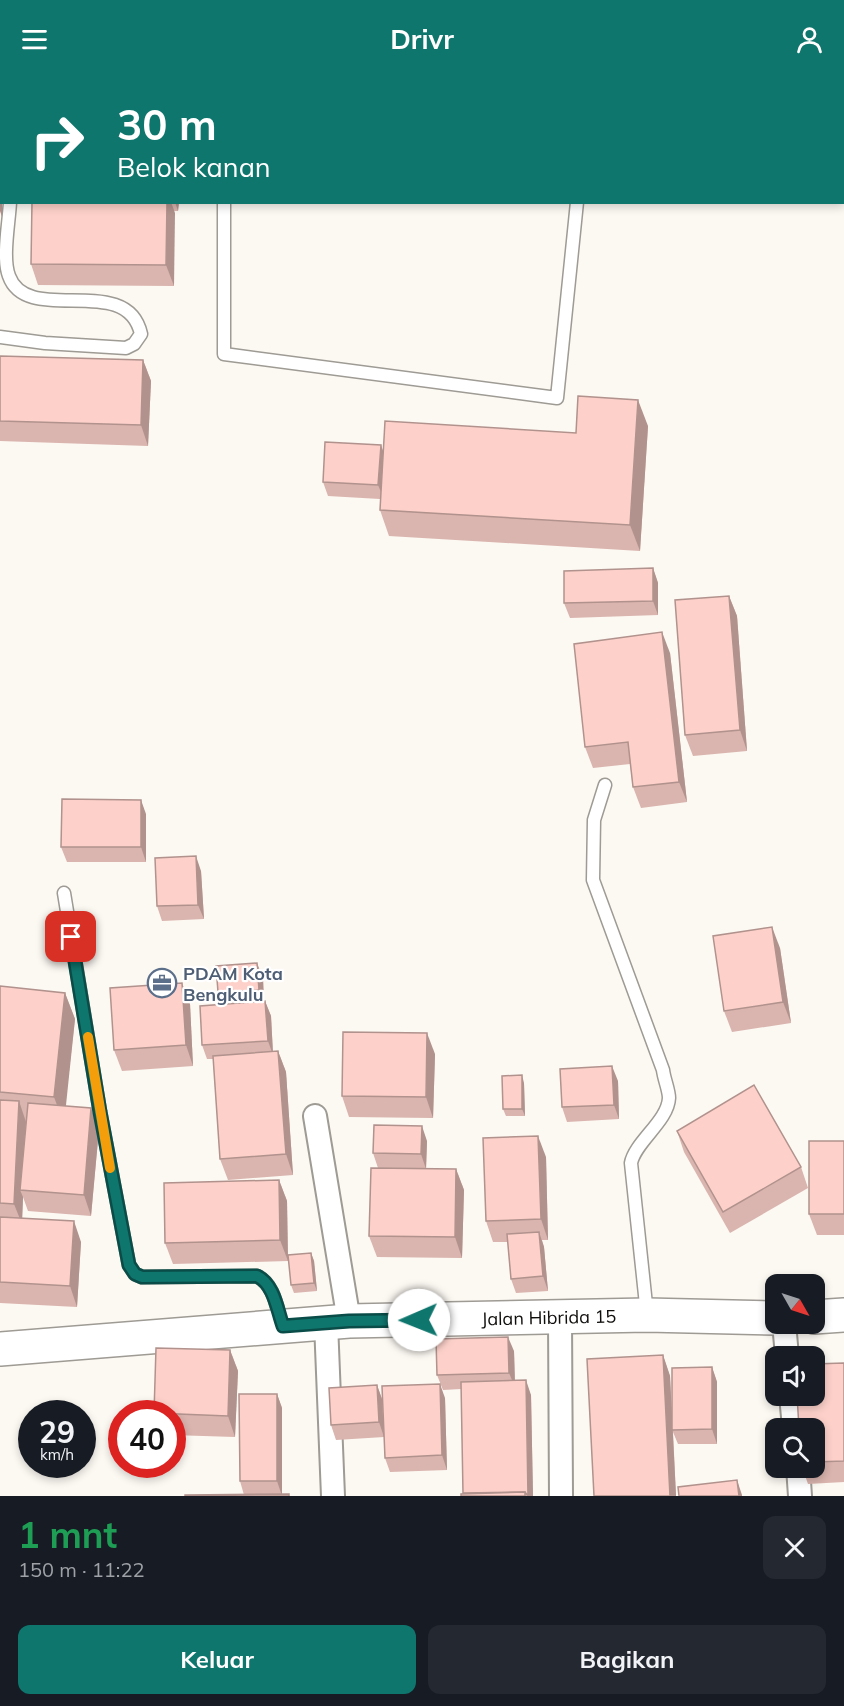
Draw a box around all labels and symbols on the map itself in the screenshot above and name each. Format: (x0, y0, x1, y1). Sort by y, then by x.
pin (45, 911, 96, 962)
place label: PDAM Kota Bengkulu (183, 962, 283, 1006)
office icon: PDAM Kota Bengkulu (146, 967, 178, 999)
north arrow (765, 1274, 825, 1334)
position arrow (387, 1288, 451, 1352)
street label: Jalan Hibrida 15 (481, 1304, 617, 1330)
speed limit sign: 40 (108, 1400, 186, 1478)

